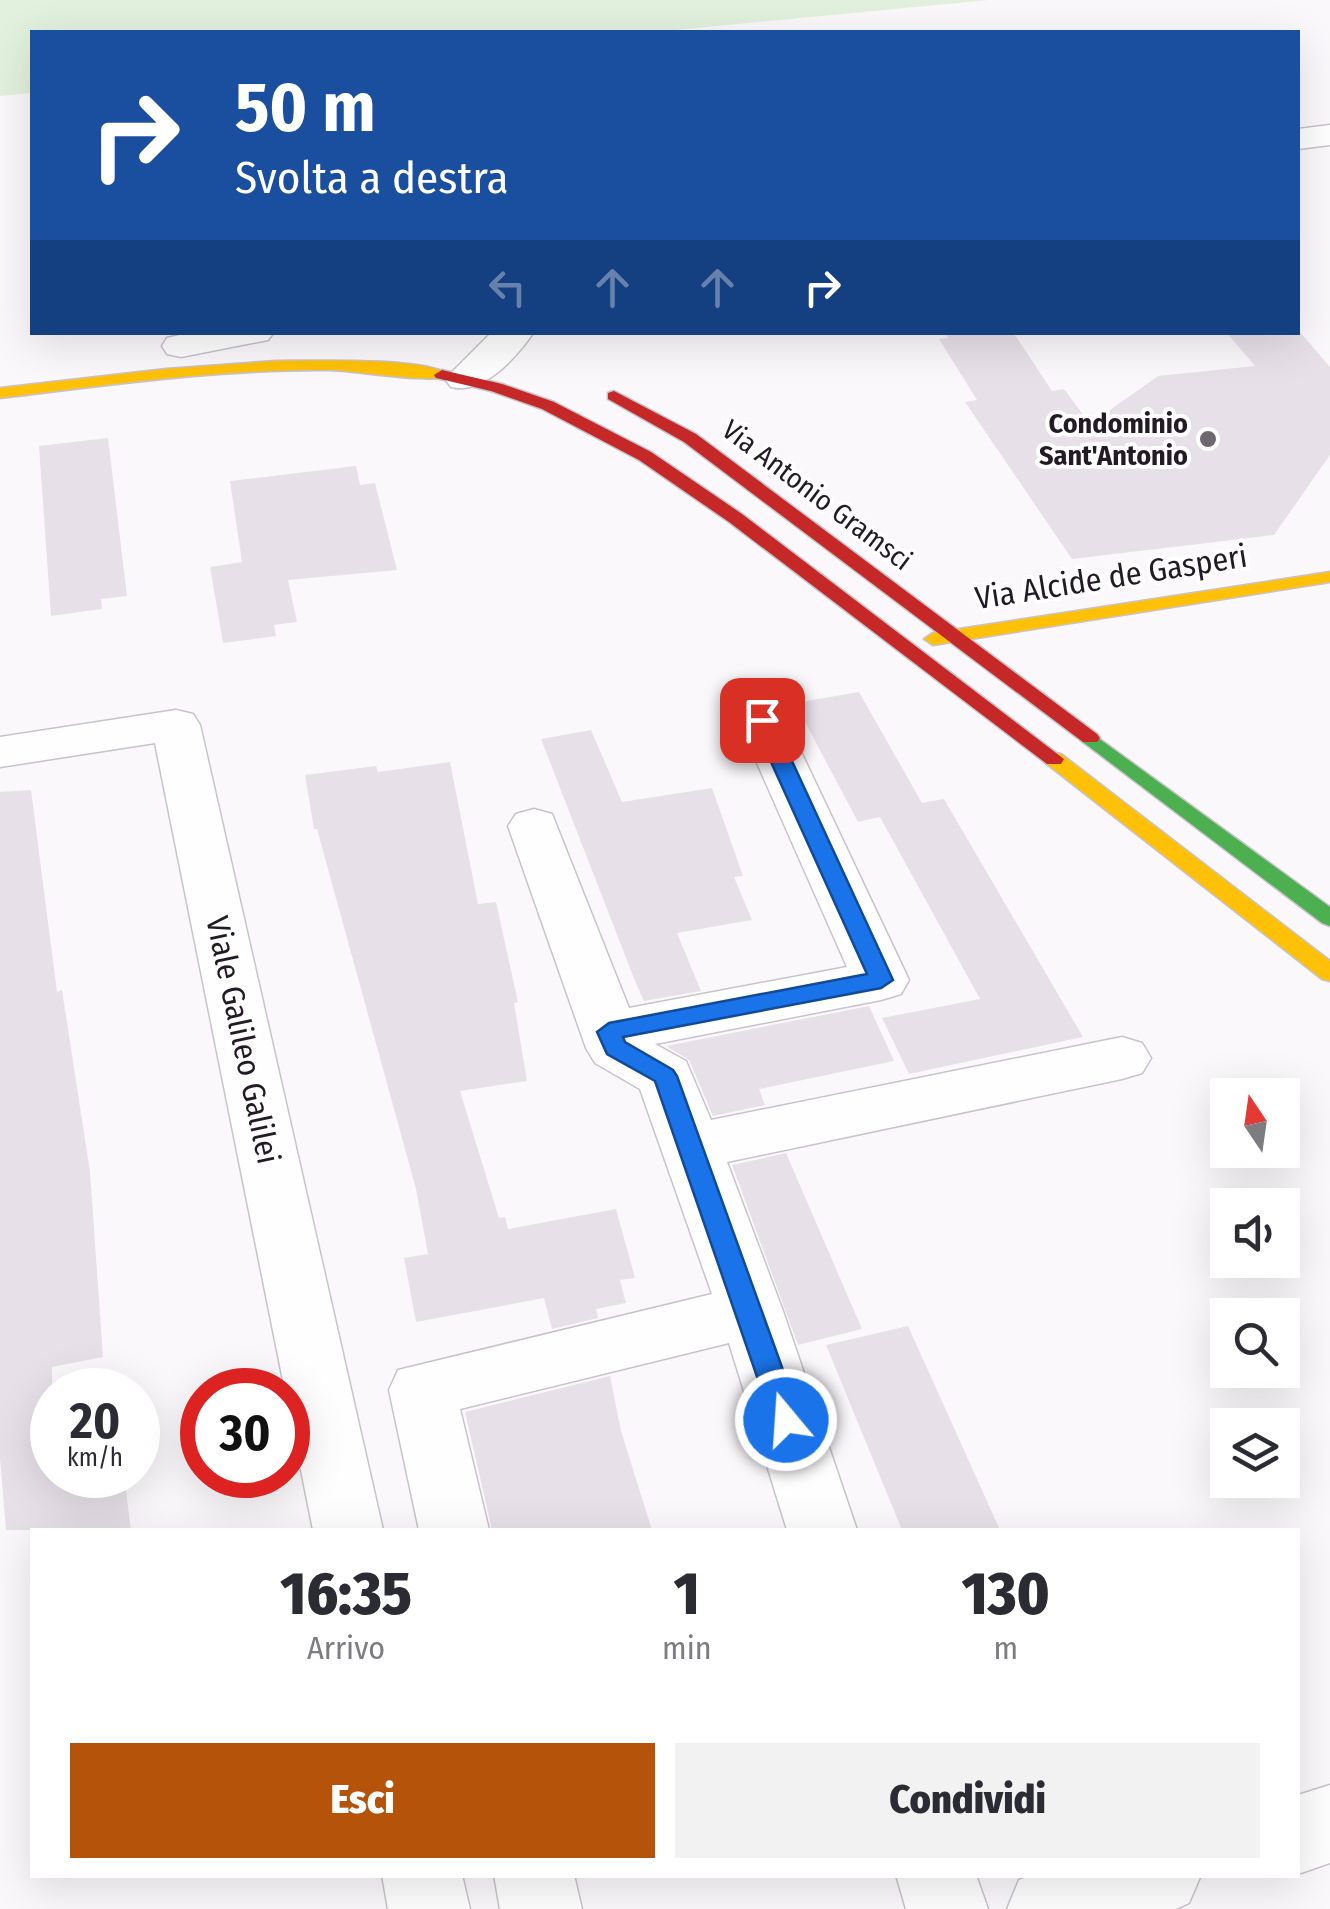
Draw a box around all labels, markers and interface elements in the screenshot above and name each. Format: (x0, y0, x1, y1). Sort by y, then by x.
text: 50 m (235, 66, 376, 150)
icon: right (70, 70, 200, 200)
text: Svolta a destra (235, 151, 509, 205)
icon: left (480, 260, 535, 315)
icon: ahead (585, 260, 640, 315)
icon: ahead (690, 260, 745, 315)
icon: right (795, 260, 850, 315)
place label: Condominio Sant'Antonio (1039, 407, 1188, 472)
street label: Via Antonio Gramsci (716, 413, 918, 577)
marker: Condominio Sant'Antonio (1197, 428, 1219, 450)
street label: Via Alcide de Gasperi (972, 537, 1250, 617)
pin (720, 678, 805, 763)
icon: arrive (735, 693, 790, 748)
street label: Viale Galileo Galilei (198, 913, 288, 1167)
north arrow (1210, 1078, 1300, 1168)
map controls (1210, 1078, 1300, 1498)
button: sound (1210, 1188, 1300, 1278)
button: search (1210, 1298, 1300, 1388)
speed limit sign: 30 (180, 1368, 310, 1498)
position arrow (734, 1368, 838, 1472)
text: 20 (70, 1391, 120, 1451)
button: layers (1210, 1408, 1300, 1498)
text: km/h (67, 1443, 123, 1473)
text: 16:35 (280, 1558, 412, 1630)
text: 1 (674, 1558, 700, 1630)
text: 130 (962, 1558, 1050, 1630)
text: Arrivo (307, 1629, 385, 1667)
text: min (662, 1629, 712, 1667)
text: m (993, 1629, 1018, 1667)
button: Esci (70, 1743, 655, 1858)
button: Condividi (675, 1743, 1260, 1858)

